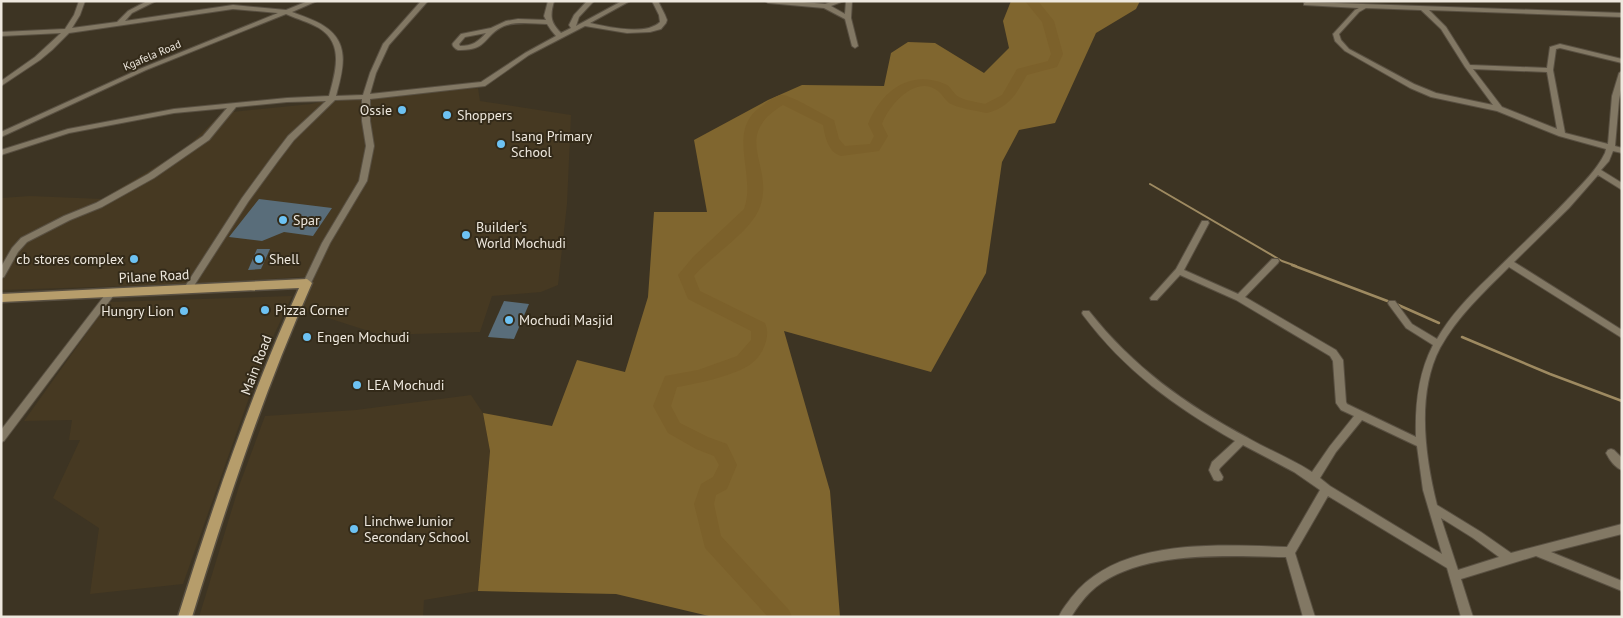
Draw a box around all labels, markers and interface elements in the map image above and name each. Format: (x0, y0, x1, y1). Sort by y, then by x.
street label: Kgafela Road (121, 37, 183, 73)
place label: Ossie (360, 101, 392, 119)
marker: Ossie (396, 104, 408, 116)
place label: Shoppers (457, 106, 513, 124)
marker: Shoppers (441, 109, 453, 121)
place label: Isang Primary School (511, 127, 593, 161)
marker: Isang Primary School (495, 138, 507, 150)
place label: Spar (293, 211, 320, 229)
marker: Spar (277, 214, 289, 226)
place label: Builder's World Mochudi (476, 218, 566, 252)
marker: Builder's World Mochudi (460, 229, 472, 241)
place label: cb stores complex (16, 250, 124, 268)
place label: Shell (269, 250, 299, 268)
marker: cb stores complex (128, 253, 140, 265)
marker: Shell (253, 253, 265, 265)
street label: Pilane Road (118, 265, 190, 287)
place label: Pizza Corner (275, 301, 349, 319)
place label: Hungry Lion (101, 302, 174, 320)
marker: Pizza Corner (259, 304, 271, 316)
marker: Hungry Lion (178, 305, 190, 317)
place label: Mochudi Masjid (519, 311, 613, 329)
marker: Mochudi Masjid (503, 314, 515, 326)
place label: Engen Mochudi (317, 328, 410, 346)
marker: Engen Mochudi (301, 331, 313, 343)
street label: Main Road (236, 332, 276, 398)
place label: LEA Mochudi (367, 376, 444, 394)
marker: LEA Mochudi (351, 379, 363, 391)
place label: Linchwe Junior Secondary School (364, 512, 469, 546)
marker: Linchwe Junior Secondary School (348, 523, 360, 535)

